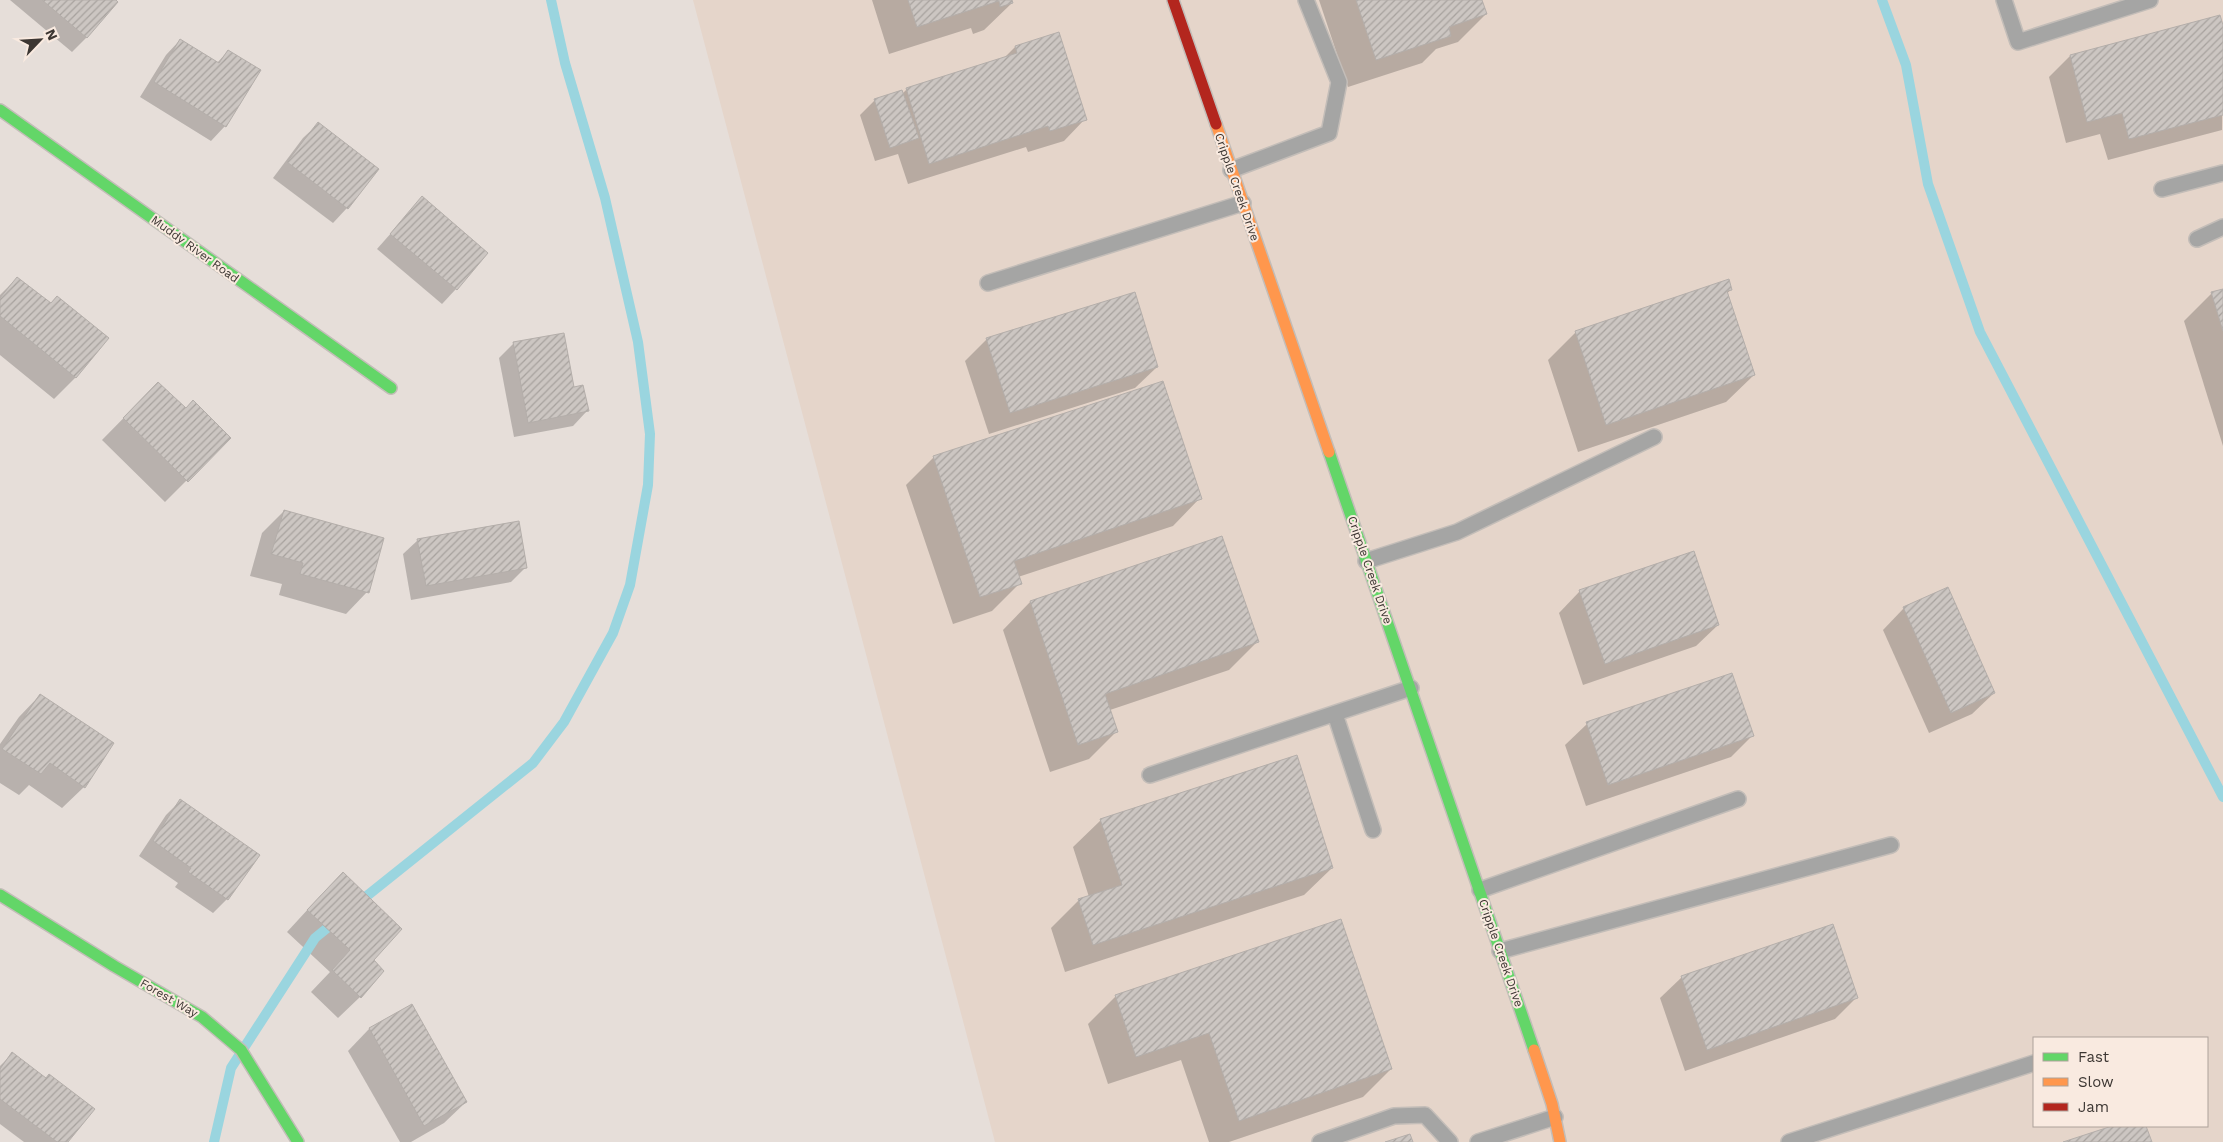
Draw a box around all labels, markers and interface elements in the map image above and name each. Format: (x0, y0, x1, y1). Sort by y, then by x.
north arrow (15, 15, 65, 65)
text: N (42, 26, 61, 43)
street label: Cripple Creek Drive (1212, 131, 1262, 243)
street label: Muddy River Road (148, 213, 242, 285)
street label: Cripple Creek Drive (1345, 514, 1395, 626)
street label: Cripple Creek Drive (1476, 897, 1526, 1009)
street label: Forest Way (138, 976, 201, 1021)
legend (2033, 1037, 2208, 1127)
text: Fast (2078, 1048, 2110, 1066)
text: Slow (2078, 1073, 2114, 1091)
text: Jam (2078, 1098, 2109, 1116)

